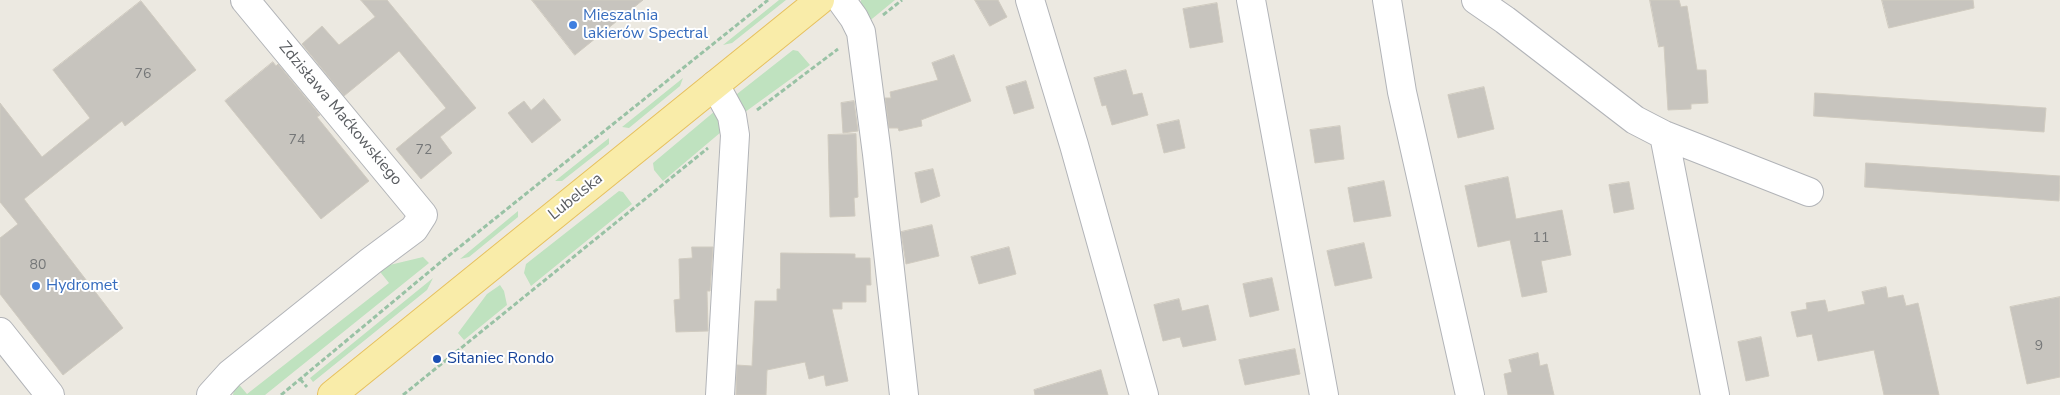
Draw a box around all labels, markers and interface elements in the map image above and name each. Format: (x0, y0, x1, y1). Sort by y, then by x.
place label: Mieszalnia lakierów Spectral (583, 6, 708, 44)
marker: Mieszalnia lakierów Spectral (567, 19, 579, 31)
street label: Zdzisława Maćkowskiego (274, 38, 406, 190)
house number: 76 (135, 67, 151, 83)
house number: 74 (289, 133, 305, 149)
house number: 72 (416, 143, 432, 159)
street label: Lubelska (545, 169, 607, 225)
house number: 11 (1533, 231, 1549, 247)
house number: 80 (30, 258, 46, 274)
place label: Hydromet (46, 276, 118, 296)
marker: Hydromet (30, 280, 42, 292)
house number: 9 (2035, 339, 2043, 355)
place label: Sitaniec Rondo (447, 349, 554, 369)
marker: Sitaniec Rondo (431, 353, 443, 365)

